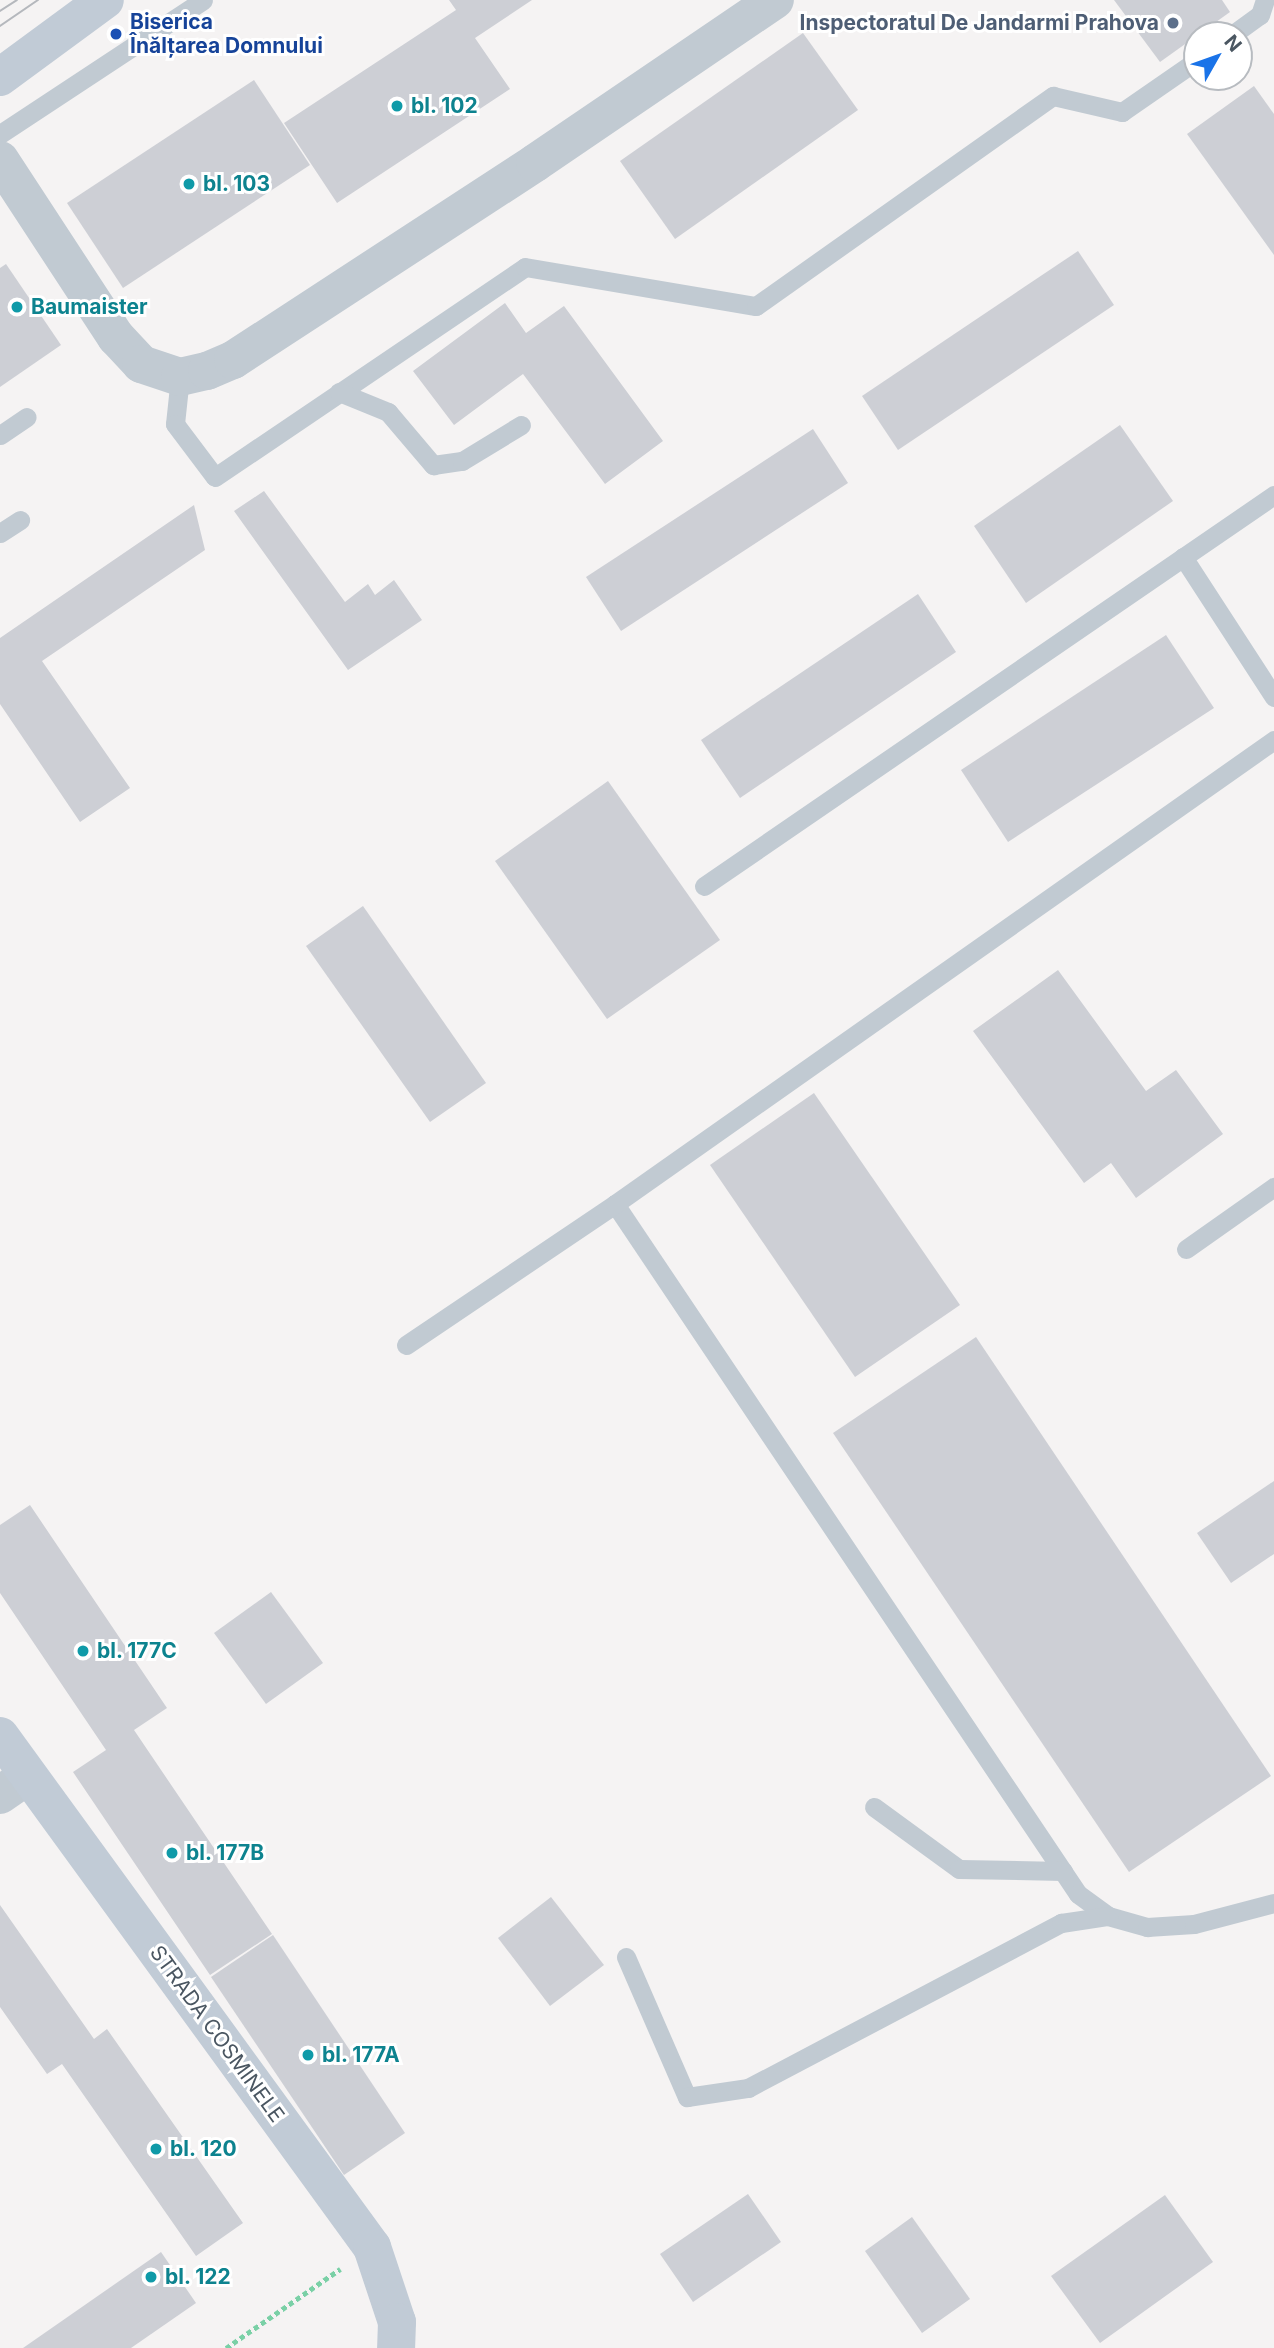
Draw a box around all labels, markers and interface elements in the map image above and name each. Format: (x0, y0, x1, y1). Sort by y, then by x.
place label: Biserica Înălțarea Domnului (130, 9, 323, 59)
place label: Inspectoratul De Jandarmi Prahova (800, 10, 1159, 36)
marker: Inspectoratul De Jandarmi Prahova (1165, 15, 1181, 31)
north arrow (1183, 21, 1253, 91)
marker: Biserica Înălțarea Domnului (108, 26, 124, 42)
text: N (1219, 31, 1246, 56)
place label: bl. 102 (411, 93, 478, 119)
marker: bl. 102 (389, 98, 405, 114)
place label: bl. 103 (203, 171, 271, 197)
marker: bl. 103 (181, 176, 197, 192)
place label: Baumaister (31, 294, 148, 320)
marker: Baumaister (9, 299, 25, 315)
place label: bl. 177C (97, 1638, 177, 1664)
marker: bl. 177C (75, 1643, 91, 1659)
place label: bl. 177B (186, 1840, 265, 1866)
marker: bl. 177B (164, 1845, 180, 1861)
street label: STRADA COSMINELE (144, 1941, 290, 2127)
place label: bl. 177A (322, 2042, 400, 2068)
marker: bl. 177A (300, 2047, 316, 2063)
place label: bl. 120 (170, 2136, 237, 2162)
marker: bl. 120 (148, 2141, 164, 2157)
place label: bl. 122 (165, 2264, 231, 2290)
marker: bl. 122 (143, 2269, 159, 2285)

